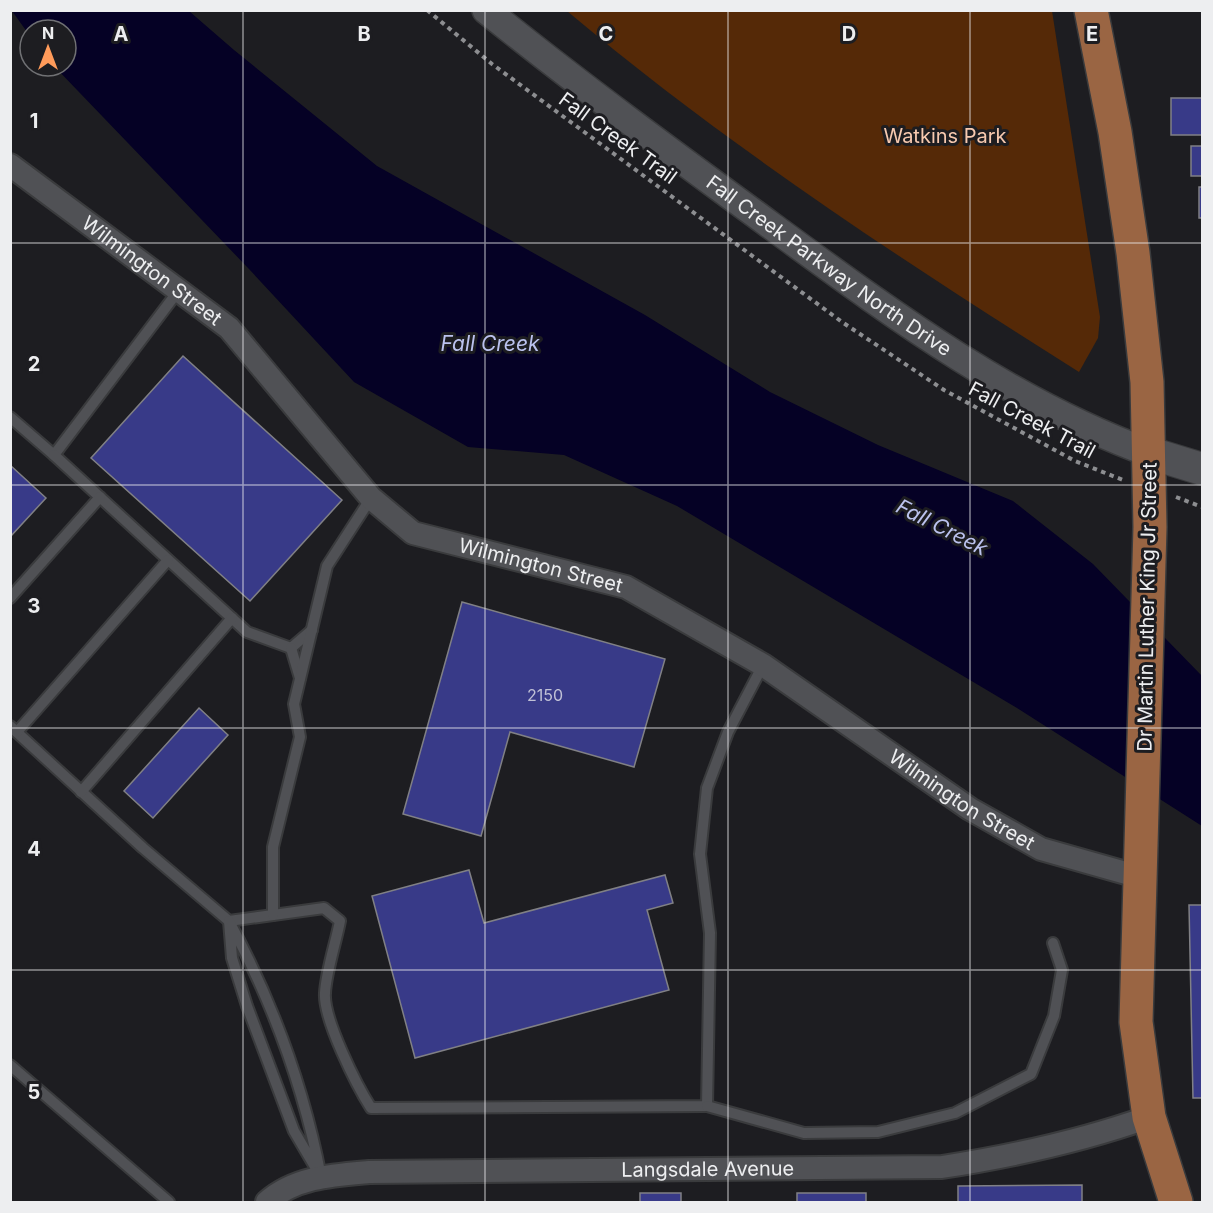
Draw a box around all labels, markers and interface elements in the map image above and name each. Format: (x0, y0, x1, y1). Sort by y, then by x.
north arrow (18, 18, 78, 78)
text: A (114, 22, 129, 46)
text: B (357, 22, 371, 46)
text: C (599, 22, 613, 46)
text: D (842, 22, 856, 46)
text: E (1086, 22, 1098, 46)
text: N (42, 23, 54, 43)
street label: Fall Creek Trail (554, 87, 682, 189)
text: 1 (30, 109, 38, 133)
park label: Watkins Park (883, 124, 1007, 148)
street label: Fall Creek Parkway North Drive (702, 170, 956, 361)
street label: Wilmington Street (77, 211, 227, 331)
water label: Fall Creek (440, 331, 540, 356)
text: 2 (28, 352, 40, 376)
street label: Fall Creek Trail (965, 377, 1099, 463)
street label: Dr Martin Luther King Jr Street (1132, 462, 1162, 752)
water label: Fall Creek (892, 493, 992, 561)
street label: Wilmington Street (456, 533, 626, 598)
text: 3 (28, 594, 40, 618)
house number: 2150 (527, 685, 563, 705)
street label: Wilmington Street (884, 744, 1039, 855)
text: 4 (27, 837, 41, 861)
text: 5 (28, 1080, 40, 1104)
street label: Langsdale Avenue (621, 1156, 794, 1182)

